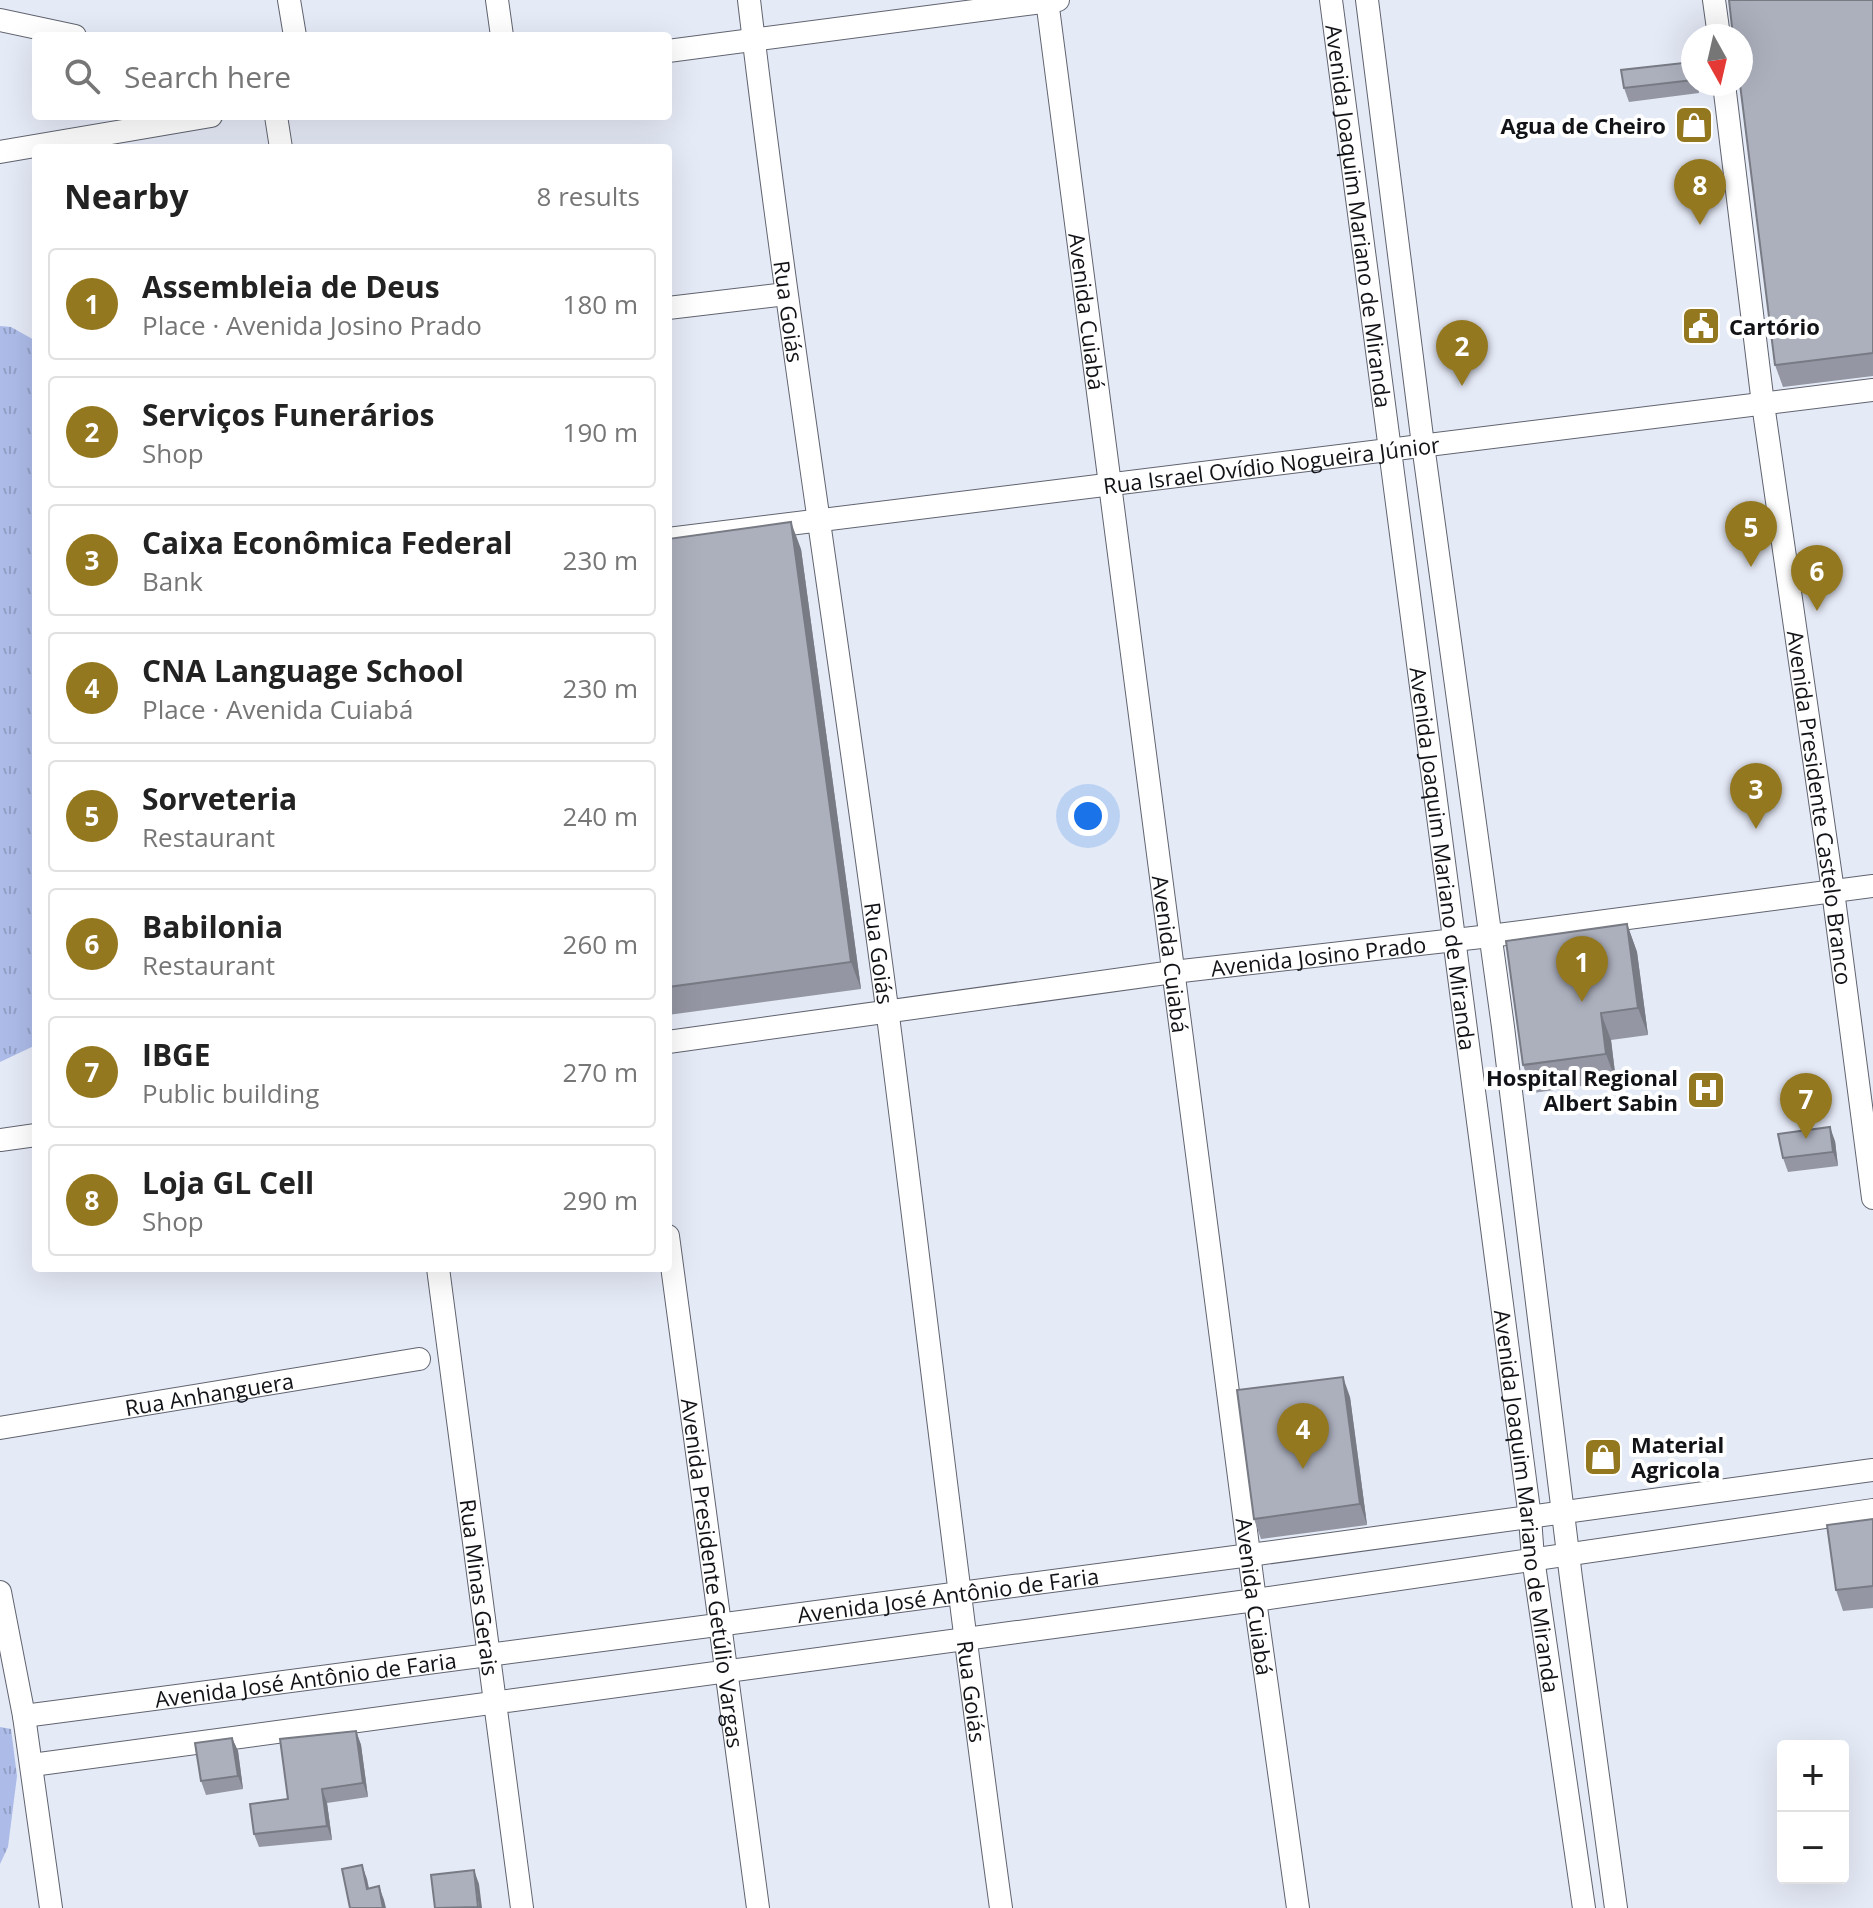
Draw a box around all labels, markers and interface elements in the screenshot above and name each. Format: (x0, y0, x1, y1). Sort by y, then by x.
street label: Avenida Joaquim Mariano de Miranda (1319, 23, 1399, 410)
north arrow (1681, 24, 1753, 96)
search box (32, 32, 672, 120)
icon: search (60, 54, 104, 98)
text: Search here (124, 56, 291, 97)
shop icon: Agua de Cheiro (1673, 104, 1715, 146)
place label: Agua de Cheiro (1500, 110, 1666, 140)
pin: 8 (1674, 159, 1726, 225)
text: Nearby (64, 173, 189, 219)
text: 8 results (537, 178, 640, 214)
street label: Avenida Cuiabá (1062, 231, 1113, 392)
street label: Rua Goiás (767, 259, 811, 364)
text: Assembleia de Deus (142, 266, 440, 307)
text: 1 (85, 286, 99, 322)
text: 180 m (563, 286, 638, 322)
public building icon: Cartório (1680, 305, 1722, 347)
text: Place · Avenida Josino Prado (142, 307, 482, 343)
place label: Cartório (1729, 311, 1820, 341)
pin: 2 (1436, 320, 1488, 386)
text: Serviços Funerários (142, 394, 434, 435)
text: 2 (85, 414, 99, 450)
text: 190 m (563, 414, 638, 450)
street label: Rua Israel Ovídio Nogueira Júnior (1101, 429, 1442, 500)
text: Shop (142, 435, 204, 471)
pin: 5 (1725, 501, 1777, 567)
text: Caixa Econômica Federal (142, 522, 513, 563)
text: 3 (85, 542, 99, 578)
text: 230 m (563, 542, 638, 578)
pin: 6 (1791, 545, 1843, 611)
text: Bank (142, 563, 203, 599)
street label: Avenida Presidente Castelo Branco (1781, 628, 1860, 987)
text: CNA Language School (142, 650, 464, 691)
street label: Avenida Joaquim Mariano de Miranda (1404, 665, 1484, 1052)
text: 4 (85, 670, 99, 706)
text: 230 m (563, 670, 638, 706)
text: Place · Avenida Cuiabá (142, 691, 413, 727)
pin: 3 (1730, 763, 1782, 829)
text: Sorveteria (142, 778, 297, 819)
your location (1068, 796, 1108, 836)
text: 5 (85, 798, 99, 834)
text: 240 m (563, 798, 638, 834)
text: Restaurant (142, 819, 275, 855)
street label: Avenida Cuiabá (1146, 873, 1196, 1035)
street label: Rua Goiás (858, 900, 901, 1006)
text: Babilonia (142, 906, 283, 947)
text: 6 (85, 926, 99, 962)
text: 260 m (563, 926, 638, 962)
street label: Avenida Josino Prado (1209, 928, 1428, 983)
pin: 1 (1556, 936, 1608, 1002)
text: Restaurant (142, 947, 275, 983)
text: IBGE (142, 1034, 211, 1075)
text: 7 (85, 1054, 99, 1090)
text: 270 m (563, 1054, 638, 1090)
place label: Hospital Regional Albert Sabin (1486, 1062, 1678, 1117)
hospital icon: Hospital Regional Albert Sabin (1685, 1069, 1727, 1111)
pin: 7 (1780, 1073, 1832, 1139)
text: Public building (142, 1075, 319, 1111)
text: Loja GL Cell (142, 1162, 314, 1203)
text: 8 (85, 1182, 99, 1218)
text: 290 m (563, 1182, 638, 1218)
text: Shop (142, 1203, 204, 1239)
street label: Avenida Joaquim Mariano de Miranda (1488, 1308, 1567, 1695)
street label: Rua Anhanguera (123, 1365, 296, 1422)
street label: Avenida Presidente Getúlio Vargas (675, 1396, 751, 1750)
pin: 4 (1277, 1403, 1329, 1469)
place label: Material Agricola (1631, 1429, 1724, 1484)
shop icon: Material Agricola (1582, 1436, 1624, 1478)
street label: Rua Minas Gerais (453, 1497, 506, 1677)
street label: Avenida Cuiabá (1229, 1516, 1280, 1677)
street label: Avenida José Antônio de Faria (795, 1560, 1101, 1629)
street label: Rua Goiás (951, 1639, 994, 1744)
street label: Avenida José Antônio de Faria (153, 1644, 458, 1714)
map controls (1777, 1740, 1849, 1884)
button: + (1777, 1740, 1849, 1812)
button: − (1777, 1812, 1849, 1884)

